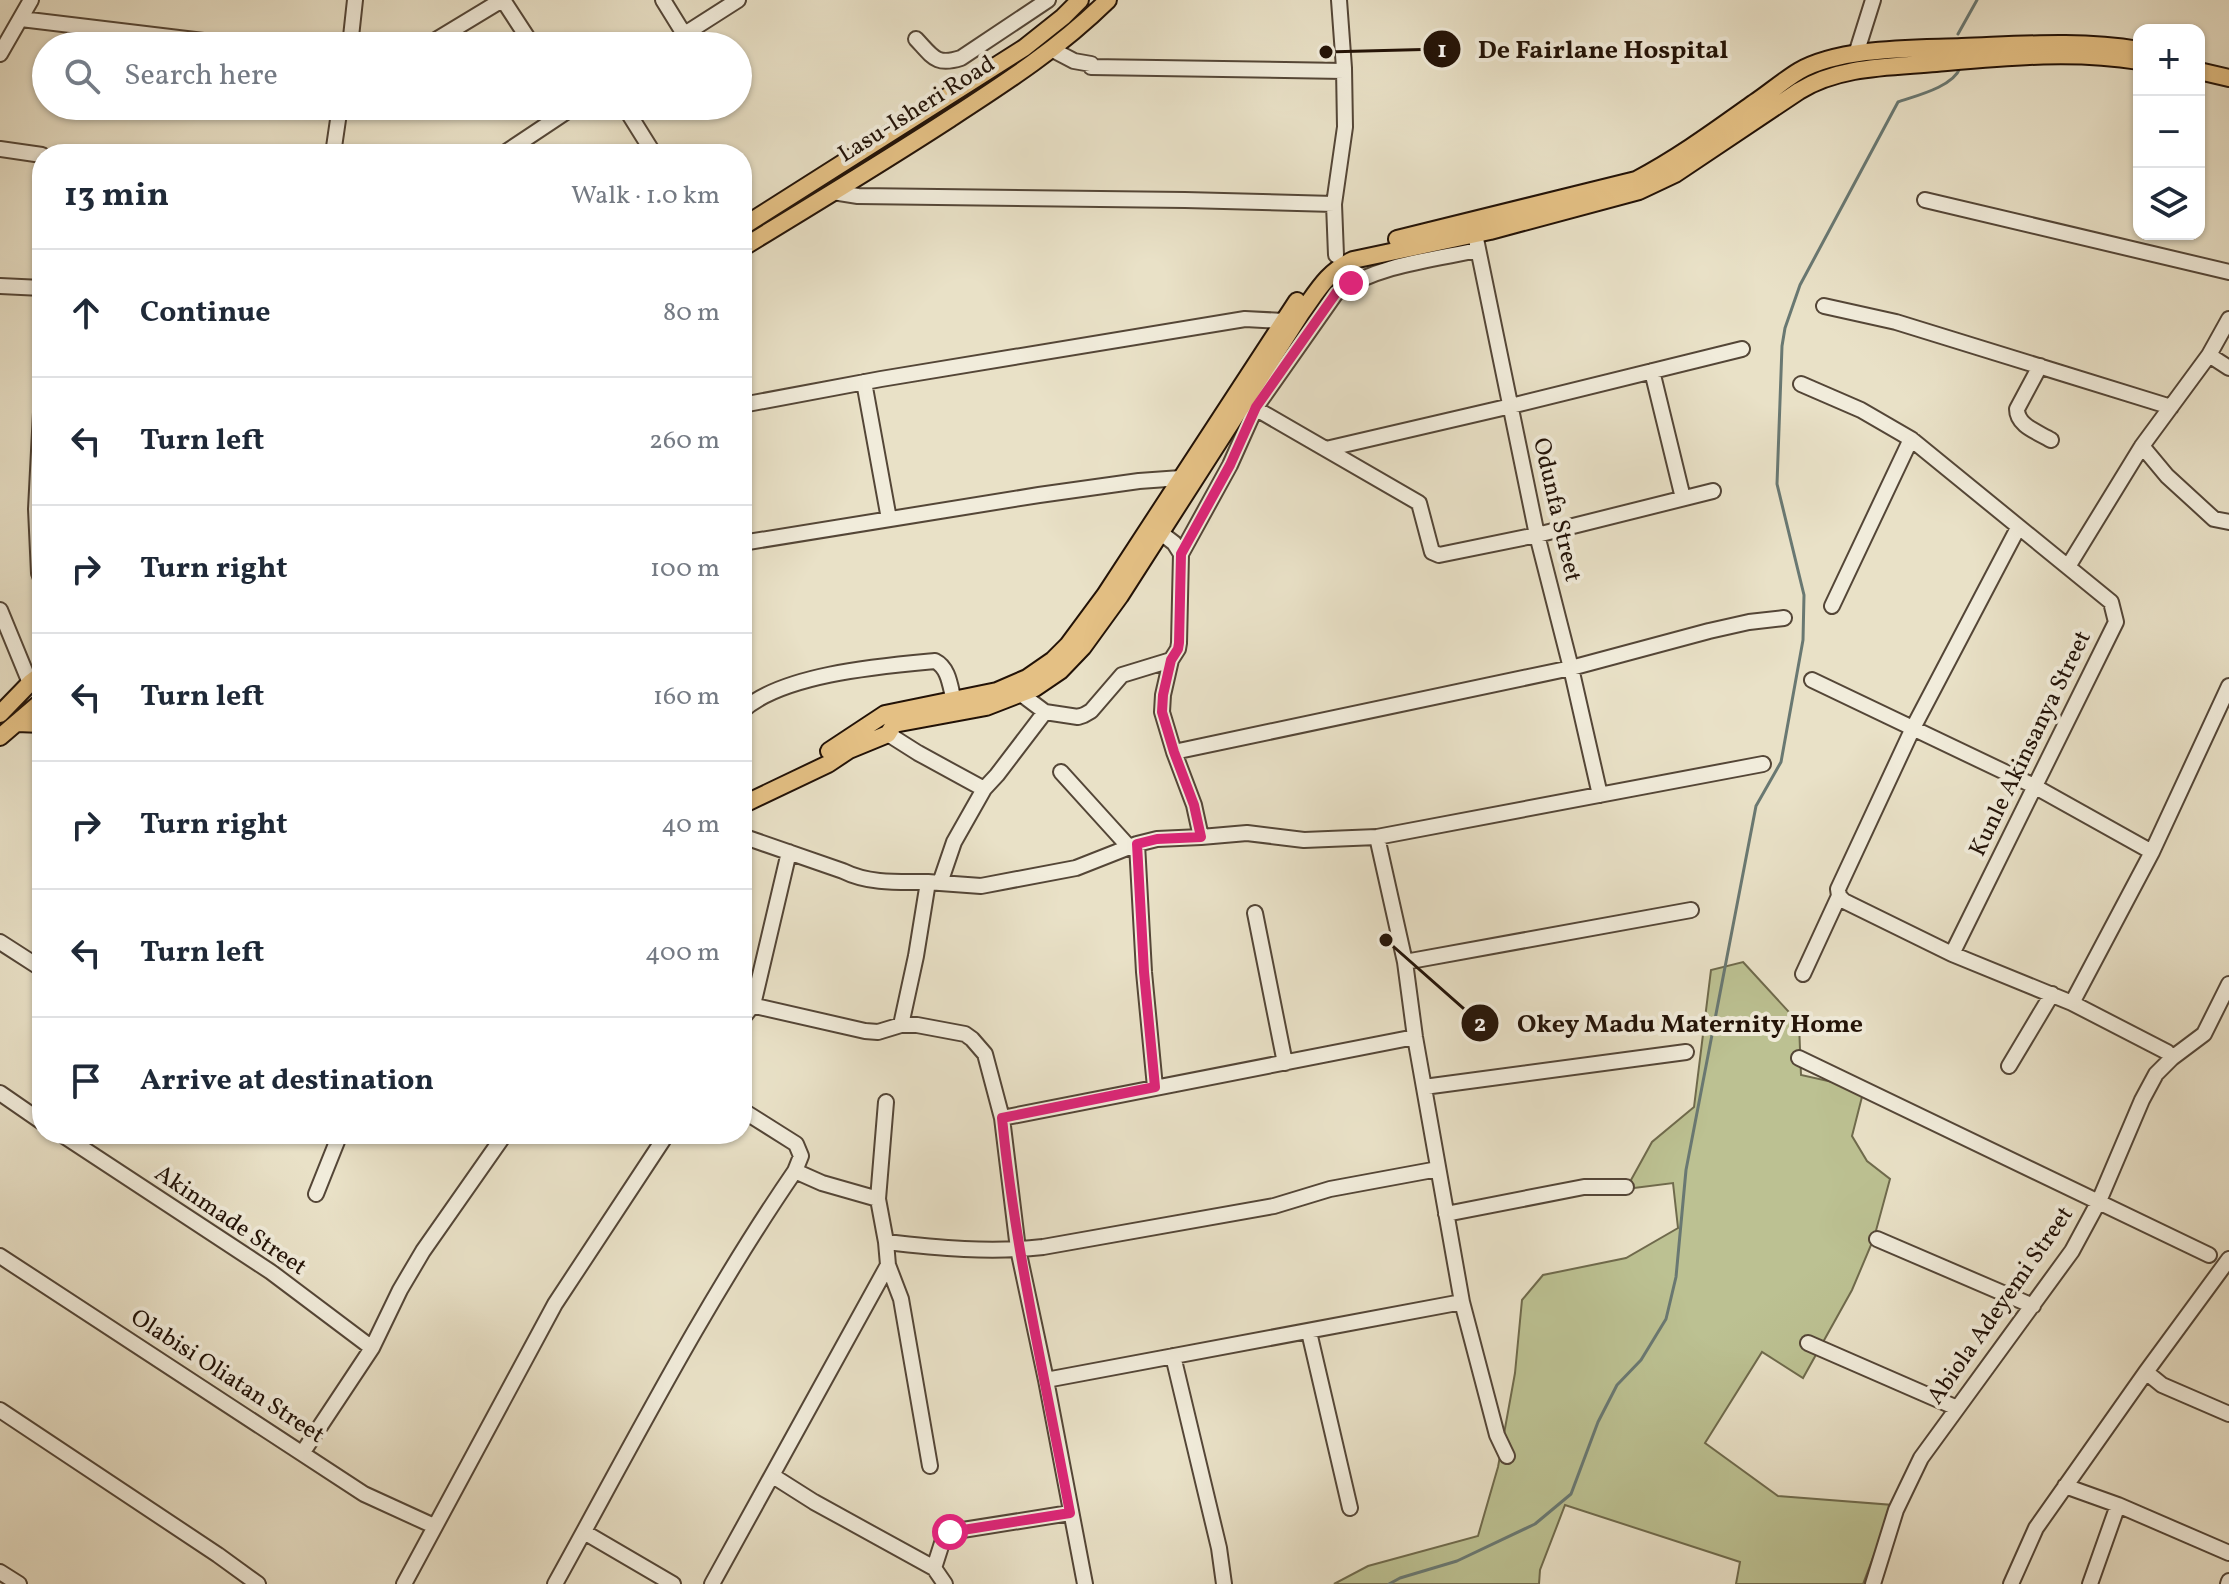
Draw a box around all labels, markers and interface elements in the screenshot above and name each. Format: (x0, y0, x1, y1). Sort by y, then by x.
callout: De Fairlane Hospital (1422, 24, 1744, 74)
map controls (2133, 24, 2205, 240)
button: + (2133, 24, 2205, 96)
search box (32, 32, 752, 120)
text: De Fairlane Hospital (1478, 33, 1728, 69)
text: 1 (1437, 34, 1447, 68)
street label: Lasu-Isheri Road (832, 48, 1002, 172)
icon: search (60, 54, 104, 98)
text: Search here (124, 55, 278, 97)
button: − (2133, 96, 2205, 168)
button: layers (2133, 168, 2205, 240)
text: 13 min (64, 173, 169, 220)
text: Walk · 1.0 km (571, 178, 720, 214)
route end (1333, 265, 1369, 301)
icon: ahead (64, 291, 108, 335)
text: Continue (140, 292, 271, 334)
text: 80 m (663, 295, 720, 331)
icon: left (64, 419, 108, 463)
text: Turn left (140, 420, 264, 462)
text: 260 m (649, 423, 720, 459)
street label: Odunfa Street (1523, 435, 1589, 585)
icon: right (64, 547, 108, 591)
text: Turn right (140, 548, 288, 590)
text: 100 m (650, 551, 720, 587)
street label: Kunle Akinsanya Street (1962, 625, 2100, 863)
icon: left (64, 675, 108, 719)
text: Turn left (140, 676, 264, 718)
text: 160 m (653, 679, 720, 715)
icon: right (64, 803, 108, 847)
text: Turn right (140, 804, 288, 846)
text: 40 m (661, 807, 720, 843)
icon: left (64, 931, 108, 975)
text: Turn left (140, 932, 264, 974)
text: 400 m (645, 935, 720, 971)
callout: Okey Madu Maternity Home (1460, 998, 1879, 1048)
text: Okey Madu Maternity Home (1517, 1007, 1863, 1043)
text: 2 (1474, 1008, 1486, 1042)
icon: arrive (64, 1059, 108, 1103)
text: Arrive at destination (140, 1060, 434, 1102)
street label: Akinmade Street (147, 1157, 313, 1285)
street label: Abiola Adeyemi Street (1920, 1200, 2082, 1412)
street label: Olabisi Oliatan Street (123, 1301, 331, 1453)
route start (932, 1514, 968, 1550)

